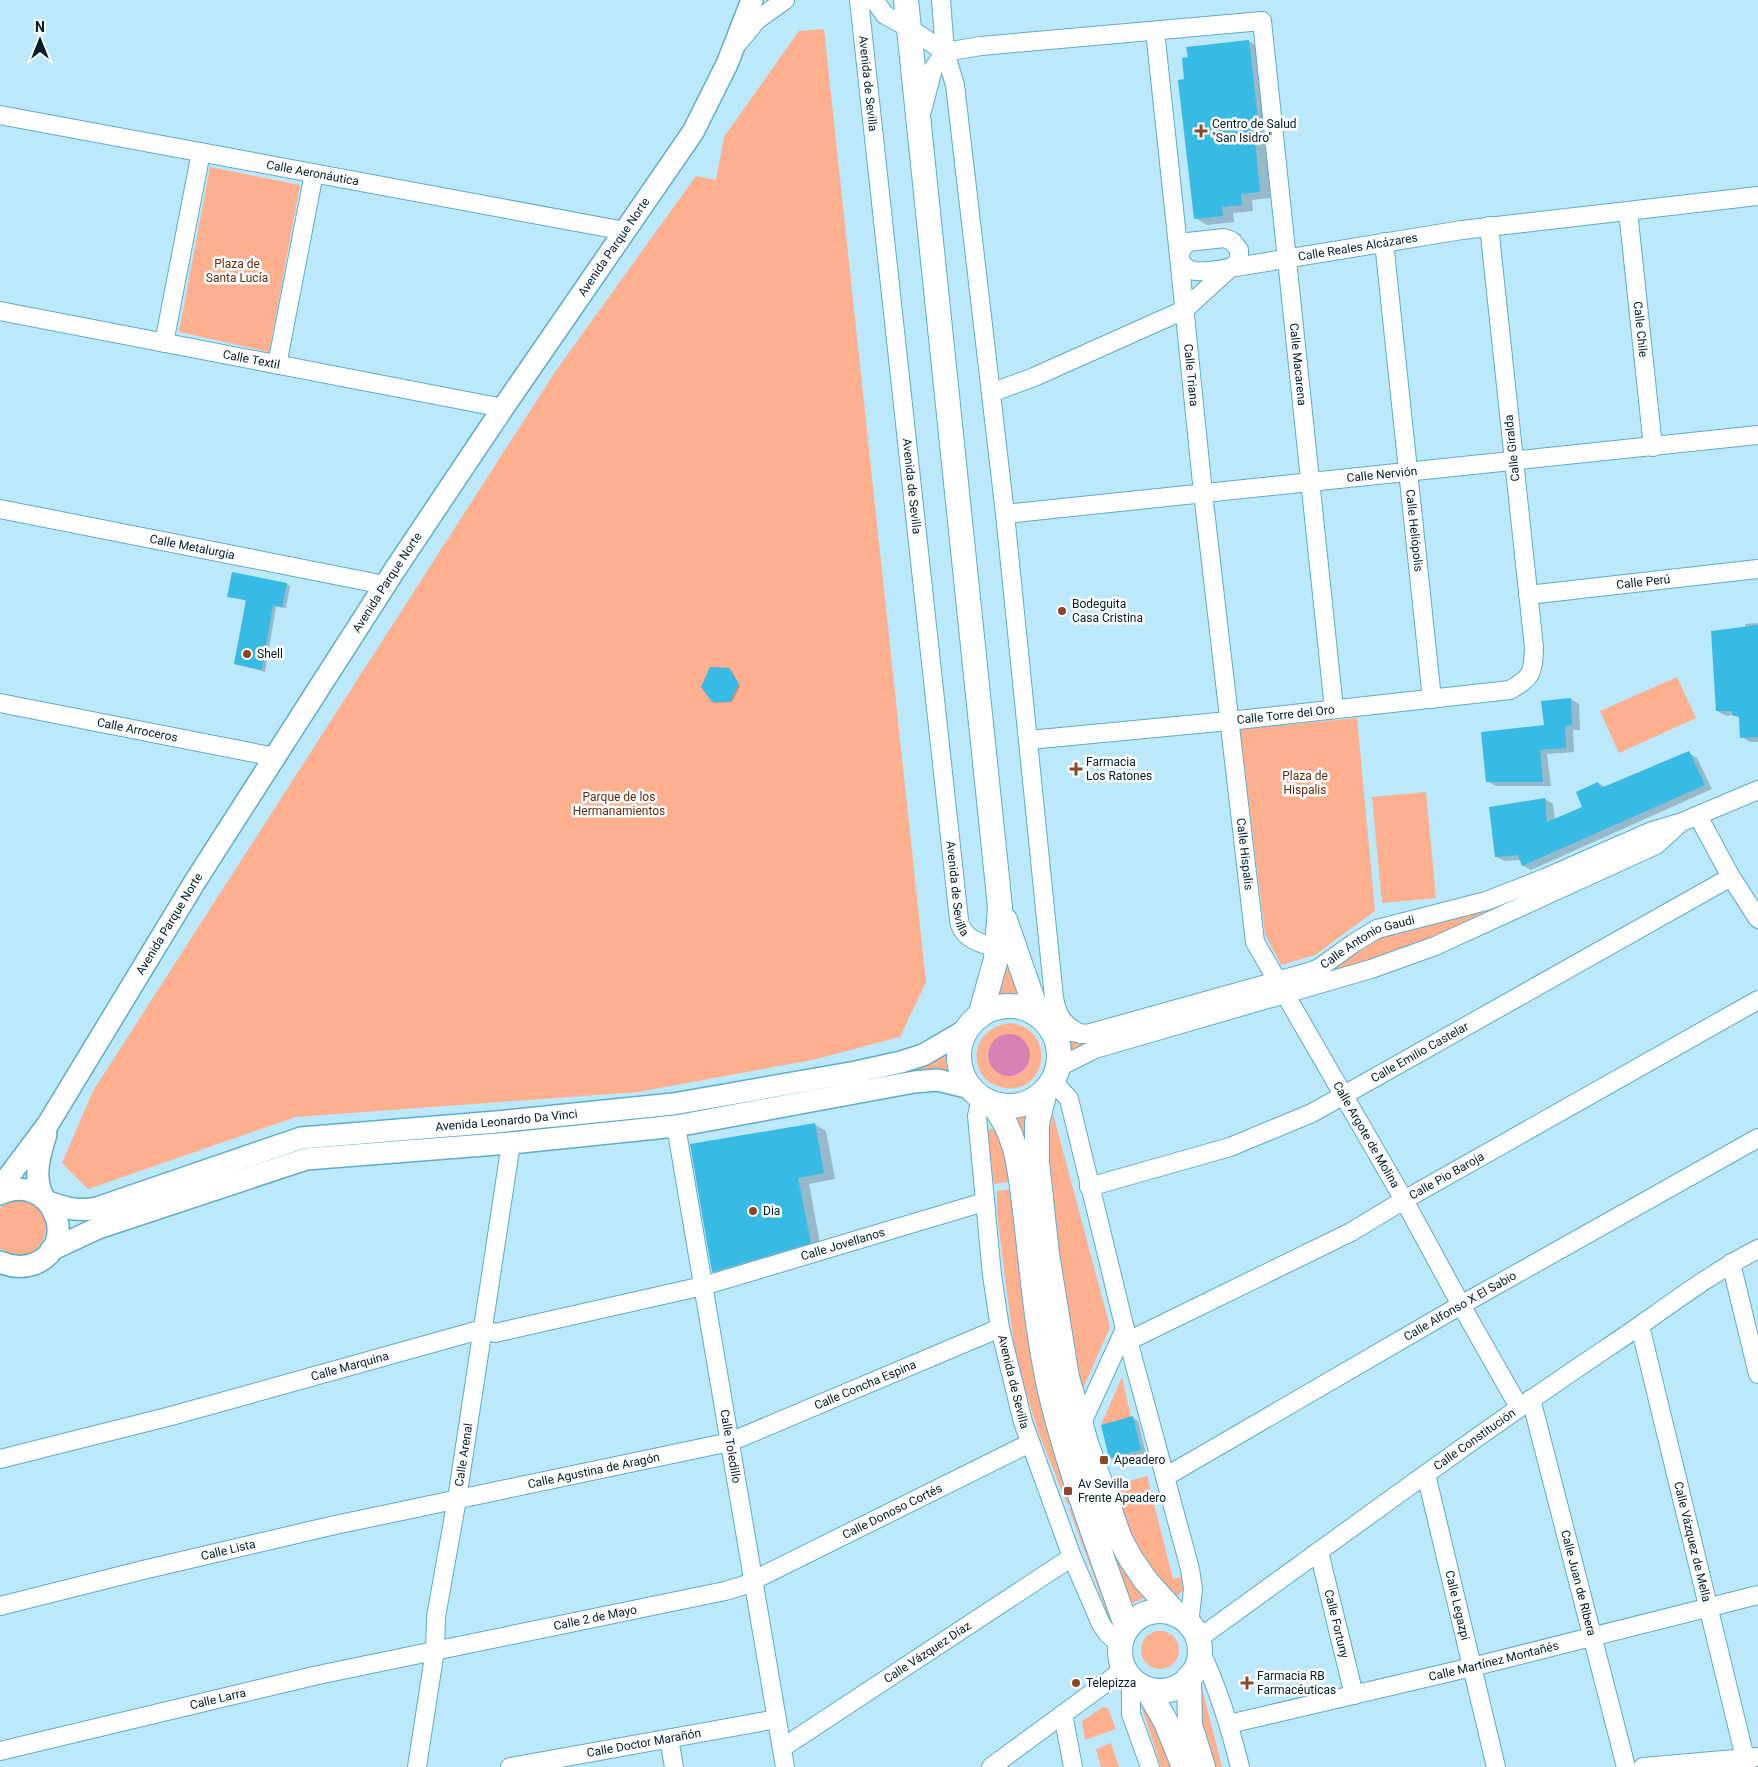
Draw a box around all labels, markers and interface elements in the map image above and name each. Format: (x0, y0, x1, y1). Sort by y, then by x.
north arrow (15, 15, 65, 65)
text: N (35, 19, 45, 35)
street label: Avenida de Sevilla (856, 35, 880, 132)
place label: Centro de Salud "San Isidro" (1212, 117, 1297, 145)
marker: Centro de Salud "San Isidro" (1194, 124, 1208, 138)
street label: Calle Aeronáutica (265, 158, 360, 188)
street label: Avenida Parque Norte (575, 195, 653, 299)
street label: Calle Reales Alcázares (1297, 230, 1419, 264)
park label: Plaza de Santa Lucía (206, 257, 268, 285)
street label: Calle Chile (1631, 301, 1650, 358)
street label: Calle Macarena (1287, 322, 1309, 406)
street label: Calle Triana (1181, 343, 1201, 407)
street label: Calle Textil (222, 347, 281, 372)
street label: Calle Giralda (1502, 414, 1522, 482)
street label: Avenida de Sevilla (900, 438, 924, 535)
street label: Calle Nervión (1346, 464, 1418, 485)
street label: Calle Heliópolis (1403, 489, 1426, 572)
street label: Avenida Parque Norte (349, 530, 425, 635)
street label: Calle Metalurgia (148, 532, 236, 562)
street label: Calle Perú (1616, 572, 1671, 592)
place label: Bodeguita Casa Cristina (1072, 597, 1143, 625)
marker: Bodeguita Casa Cristina (1056, 605, 1068, 617)
place label: Shell (257, 647, 283, 661)
marker: Shell (241, 648, 253, 660)
street label: Calle Torre del Oro (1236, 702, 1336, 727)
street label: Calle Arroceros (96, 715, 179, 745)
place label: Farmacia Los Ratones (1086, 755, 1152, 783)
marker: Farmacia Los Ratones (1070, 763, 1082, 775)
park label: Plaza de Hispalis (1282, 769, 1328, 797)
park label: Parque de los Hermanamientos (573, 790, 665, 818)
street label: Calle Hispalis (1234, 817, 1256, 891)
street label: Avenida de Sevilla (943, 840, 972, 939)
street label: Avenida Parque Norte (133, 870, 206, 977)
street label: Calle Antonio Gaudi (1318, 913, 1416, 972)
street label: Calle Emilio Castelar (1368, 1019, 1471, 1085)
street label: Calle Argote de Molina (1330, 1079, 1403, 1190)
street label: Avenida Leonardo Da Vinci (435, 1107, 578, 1134)
street label: Calle Pio Baroja (1407, 1149, 1487, 1203)
place label: Dia (763, 1204, 780, 1218)
marker: Dia (747, 1205, 759, 1217)
street label: Calle Jovellanos (799, 1225, 887, 1263)
street label: Calle Alfonso X El Sabio (1401, 1268, 1519, 1344)
street label: Avenida de Sevilla (995, 1333, 1032, 1431)
street label: Calle Marquina (309, 1349, 390, 1384)
street label: Calle Concha Espina (812, 1357, 918, 1413)
street label: Calle Constitución (1431, 1406, 1518, 1473)
street label: Calle Toledillo (717, 1409, 744, 1484)
street label: Calle Arenal (452, 1422, 475, 1487)
street label: Calle Agustina de Aragón (526, 1450, 661, 1491)
place label: Apeadero (1114, 1453, 1166, 1467)
marker: Apeadero (1098, 1454, 1110, 1466)
place label: Av Sevilla Frente Apeadero (1078, 1477, 1166, 1505)
street label: Calle Vázquez de Mella (1671, 1480, 1714, 1603)
street label: Calle Donoso Cortés (840, 1481, 944, 1542)
marker: Av Sevilla Frente Apeadero (1062, 1485, 1074, 1497)
street label: Calle Juan de Ribera (1558, 1528, 1599, 1637)
street label: Calle Lista (200, 1537, 257, 1563)
street label: Calle Legazpi (1442, 1569, 1472, 1642)
street label: Calle Fortuny (1321, 1588, 1352, 1660)
street label: Calle 2 de Mayo (552, 1602, 638, 1633)
street label: Calle Vázquez Díaz (881, 1619, 974, 1686)
street label: Calle Martínez Montañés (1427, 1638, 1560, 1684)
place label: Farmacia RB Farmacéuticas (1257, 1669, 1336, 1697)
place label: Telepizza (1086, 1676, 1136, 1690)
marker: Telepizza (1070, 1677, 1082, 1689)
marker: Farmacia RB Farmacéuticas (1241, 1677, 1253, 1689)
street label: Calle Larra (189, 1685, 247, 1712)
street label: Calle Doctor Marañón (586, 1726, 702, 1760)

